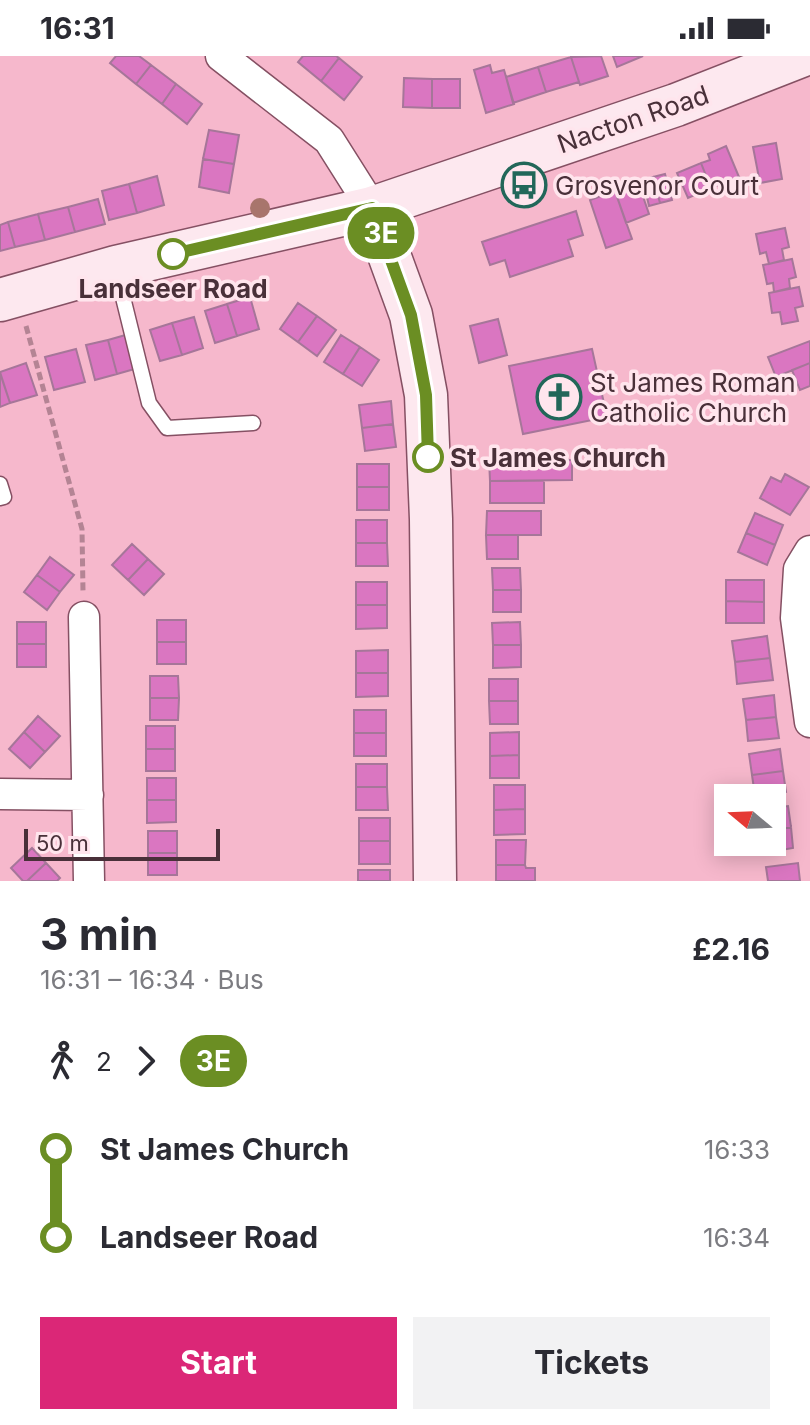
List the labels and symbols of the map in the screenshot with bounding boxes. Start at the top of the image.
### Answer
street label: Nacton Road [553,79,713,159]
bus stop icon: Grosvenor Court [500,161,548,209]
place label: Grosvenor Court [555,170,759,201]
line badge: 3E [345,207,417,259]
marker: Landseer Road [158,239,188,269]
place label: Landseer Road [78,273,268,304]
place label: St James Roman Catholic Church [590,367,796,428]
church icon: St James Roman Catholic Church [535,373,583,421]
marker: St James Church [413,442,443,472]
place label: St James Church [450,442,666,473]
north arrow [714,784,786,856]
scale bar [24,825,220,861]

